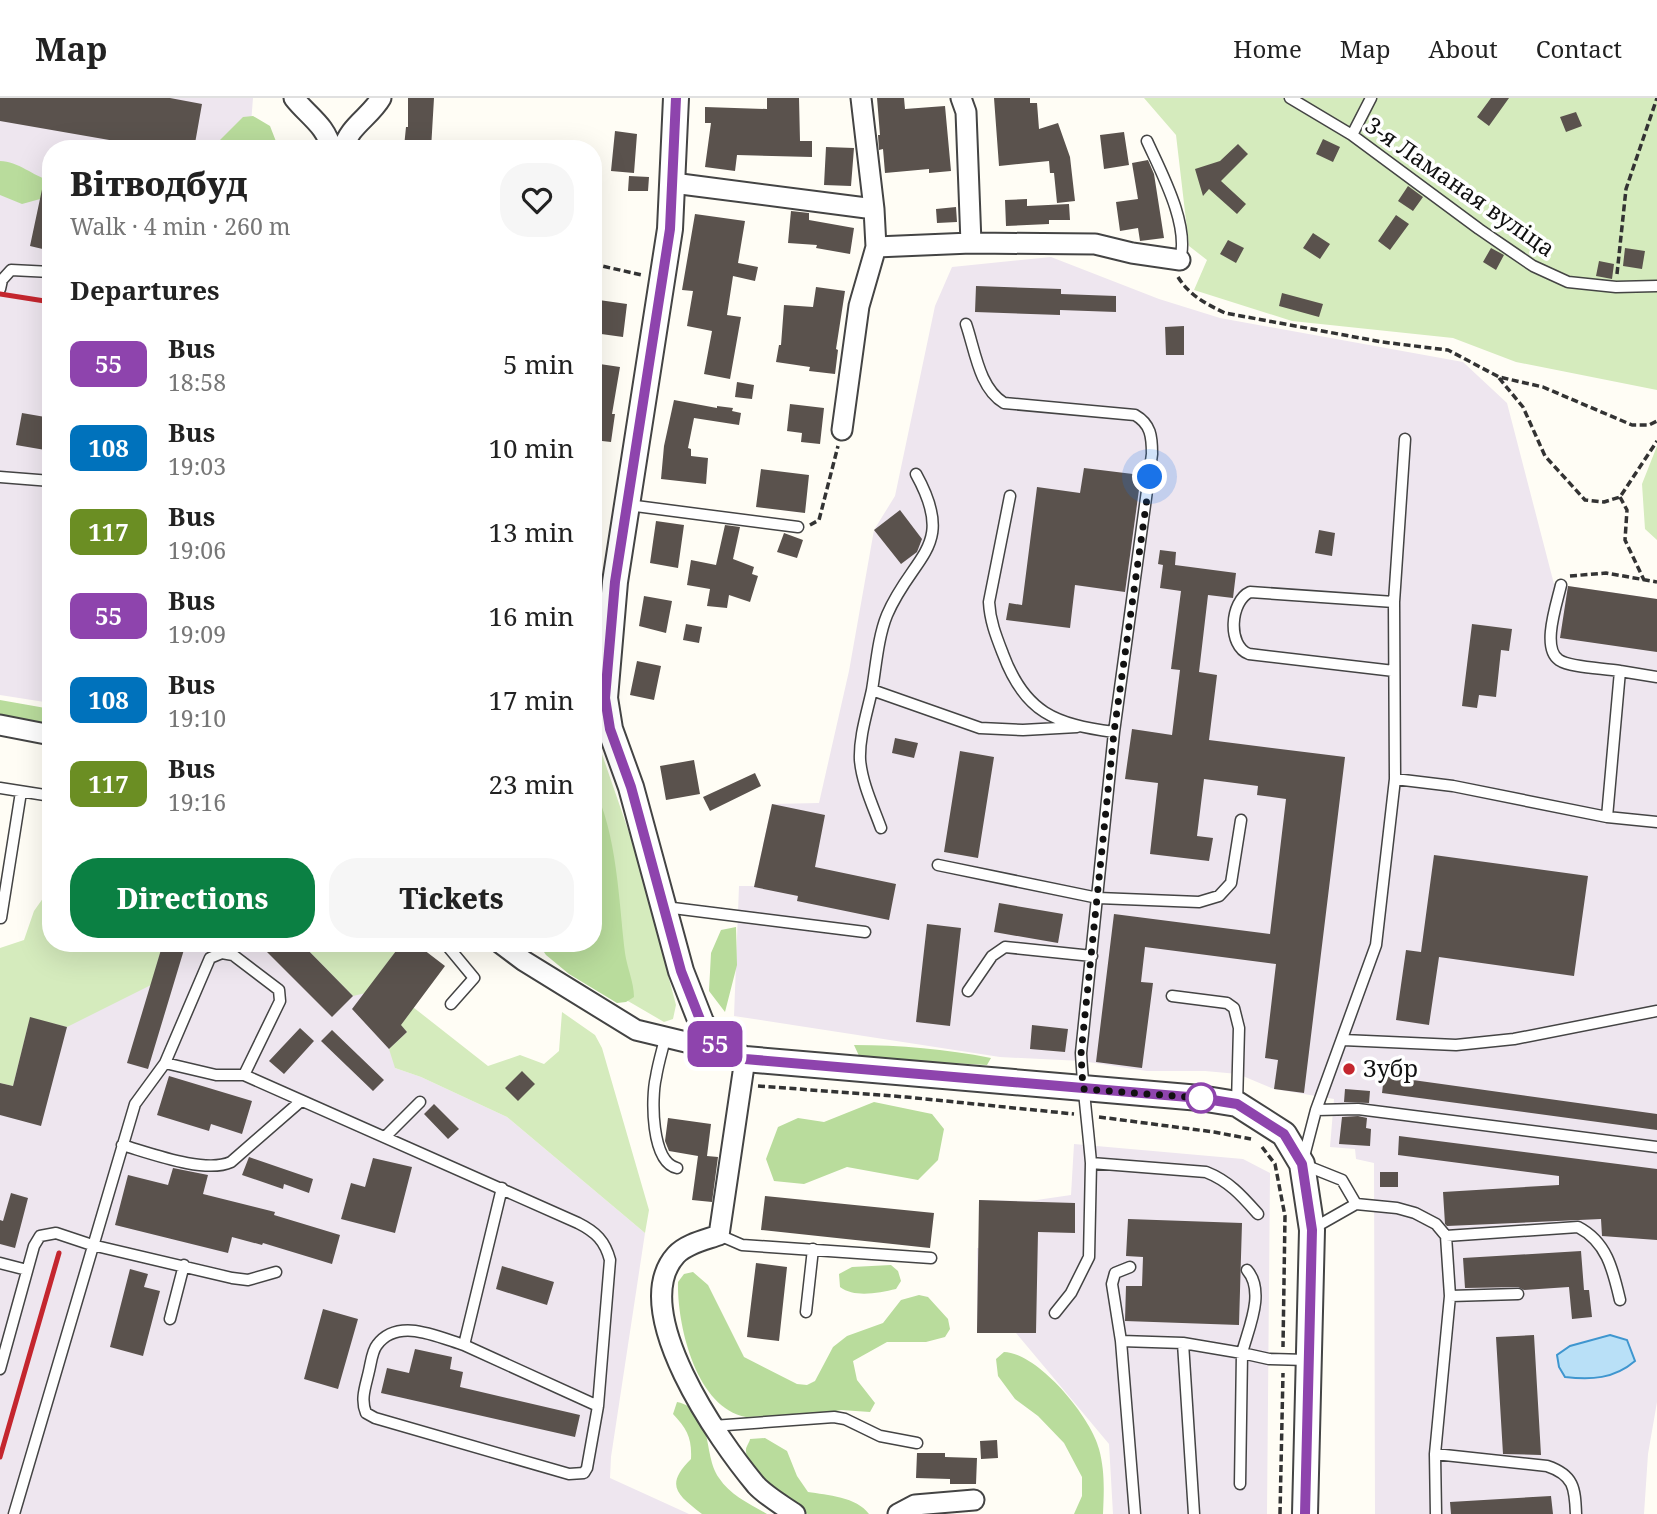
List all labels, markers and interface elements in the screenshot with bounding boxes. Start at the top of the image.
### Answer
text: Map [35,26,108,71]
text: Home [1233,32,1302,65]
text: Map [1340,32,1391,65]
text: About [1429,32,1498,65]
text: Contact [1536,32,1622,65]
street label: 3-я Ламаная вуліца [1359,109,1562,264]
text: Вітводбуд [70,161,247,206]
button: heart [500,163,574,237]
text: Walk · 4 min · 260 m [70,210,290,242]
text: Departures [70,272,220,308]
text: Bus [168,330,215,366]
text: 5 min [503,346,574,382]
text: 55 [95,347,122,380]
text: 18:58 [168,366,226,398]
text: Bus [168,414,215,450]
text: 10 min [489,430,574,466]
text: 108 [88,431,129,464]
text: 19:03 [168,450,226,482]
your location [1132,459,1167,494]
text: Bus [168,498,215,534]
text: 13 min [489,514,574,550]
text: 117 [88,515,129,548]
text: 19:06 [168,534,226,566]
text: Bus [168,582,215,618]
text: 16 min [489,598,574,634]
text: 55 [95,599,122,632]
text: 19:09 [168,618,226,650]
text: Bus [168,666,215,702]
text: 17 min [489,682,574,718]
text: 108 [88,683,129,716]
text: 19:10 [168,702,226,734]
text: Bus [168,750,215,786]
text: 23 min [489,766,574,802]
text: 117 [88,767,129,800]
text: 19:16 [168,786,226,818]
button: Directions [70,858,315,938]
button: Tickets [329,858,574,938]
line badge: 55 [684,1021,746,1067]
text: 55 [701,1027,729,1060]
place label: Зубр [1363,1052,1418,1084]
marker: Зубр [1341,1061,1357,1077]
unlabelled marker [1186,1083,1216,1113]

